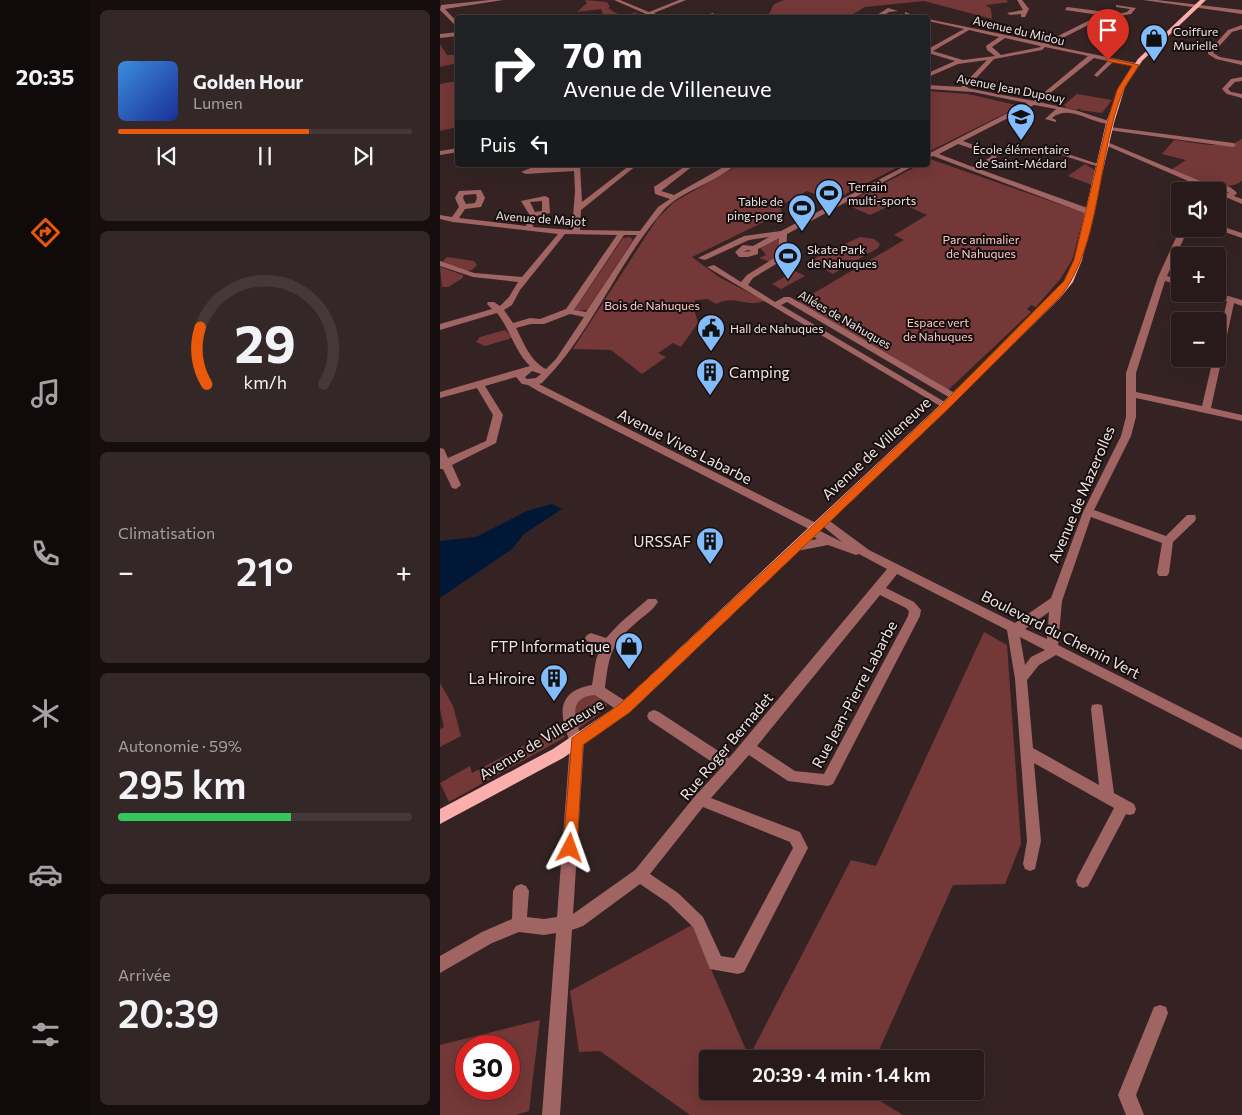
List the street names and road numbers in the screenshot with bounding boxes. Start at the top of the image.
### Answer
street label: Avenue du Midou [972,13,1066,47]
street label: Avenue Jean Dupouy [955,71,1066,106]
street label: Avenue de Majot [495,208,587,228]
street label: Allées de Nahuques [796,287,894,351]
street label: Avenue de Villeneuve [818,393,934,503]
street label: Avenue Vives Labarbe [615,404,755,488]
street label: Avenue de Mazerolles [1044,423,1118,565]
street label: Boulevard du Chemin Vert [979,586,1143,682]
street label: Rue Jean-Pierre Labarbe [808,617,900,771]
street label: Rue Roger Bernadet [676,688,776,804]
street label: Avenue de Villeneuve [475,695,607,783]

